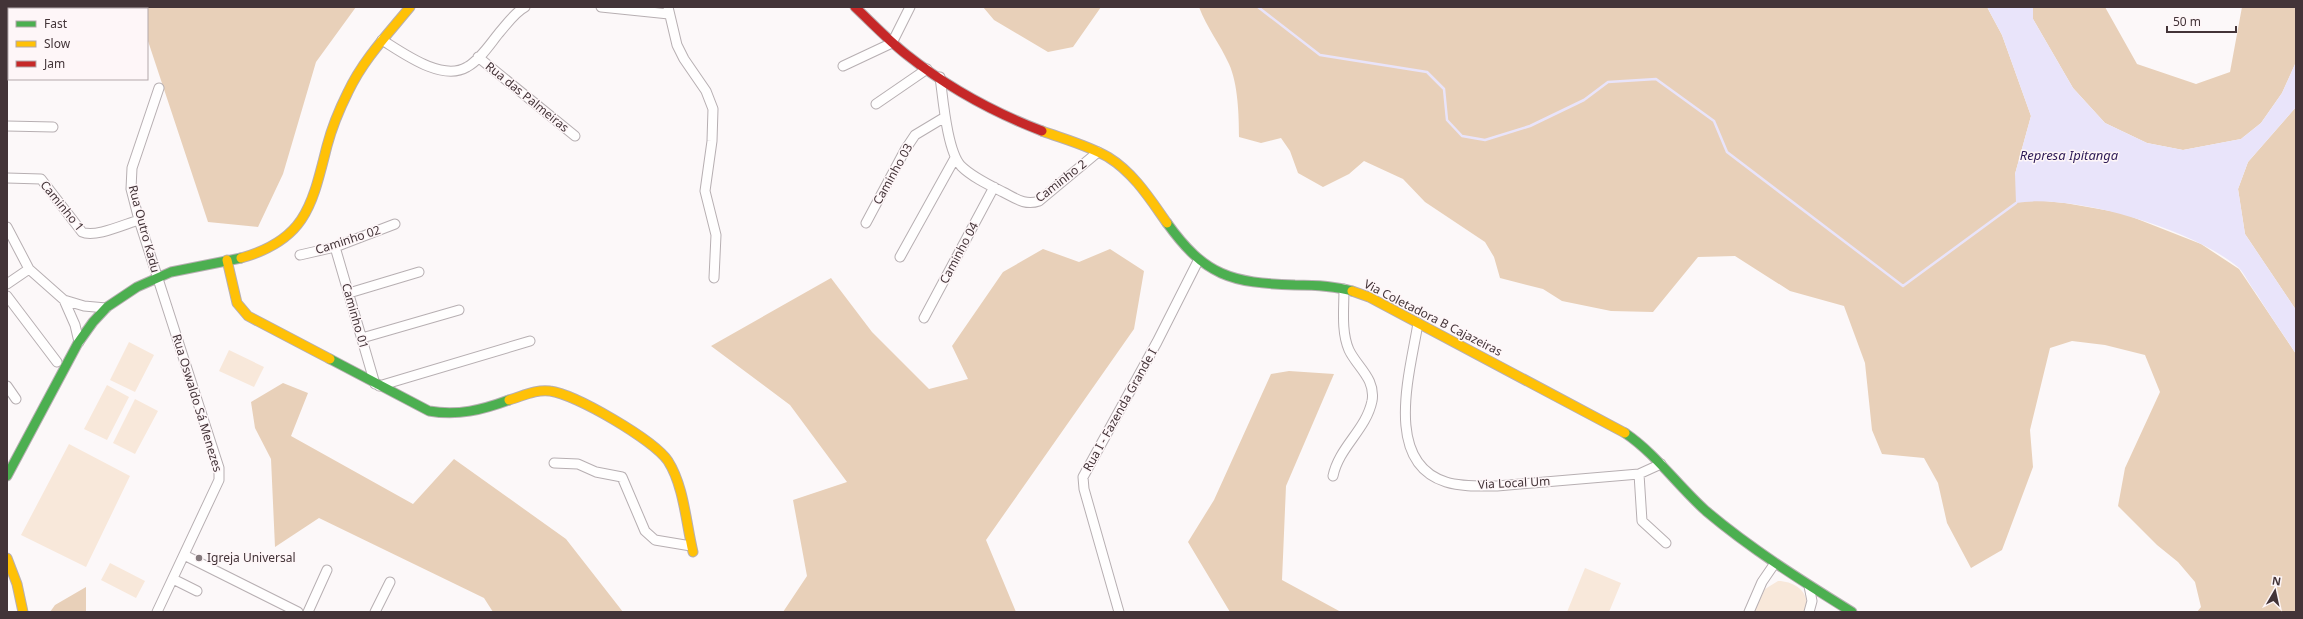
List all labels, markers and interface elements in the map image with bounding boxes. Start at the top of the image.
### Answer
legend [8,8,148,80]
scale bar [2167,8,2236,34]
text: 50 m [2173,13,2201,30]
text: Fast [44,15,68,32]
text: Slow [44,35,71,52]
text: Jam [43,55,65,72]
street label: Rua das Palmeiras [482,58,573,136]
street label: Caminho 03 [869,140,916,207]
water label: Represa Ipitanga [2020,146,2119,164]
street label: Caminho 2 [1032,155,1090,206]
street label: Caminho 1 [37,177,88,235]
street label: Rua Outro Kadu [125,183,164,274]
street label: Caminho 04 [935,219,982,287]
street label: Caminho 02 [313,221,383,258]
street label: Via Coletadora B Cajazeiras [1361,275,1505,360]
street label: Caminho 01 [338,281,373,351]
street label: Rua Oswaldo Sá Menezes [168,332,227,474]
street label: Rua I - Fazenda Grande I [1079,345,1160,474]
street label: Via Local Um [1477,472,1551,493]
place label: Igreja Universal [207,549,296,566]
marker: Igreja Universal [194,553,204,563]
north arrow [2255,571,2295,611]
text: N [2271,573,2282,589]

